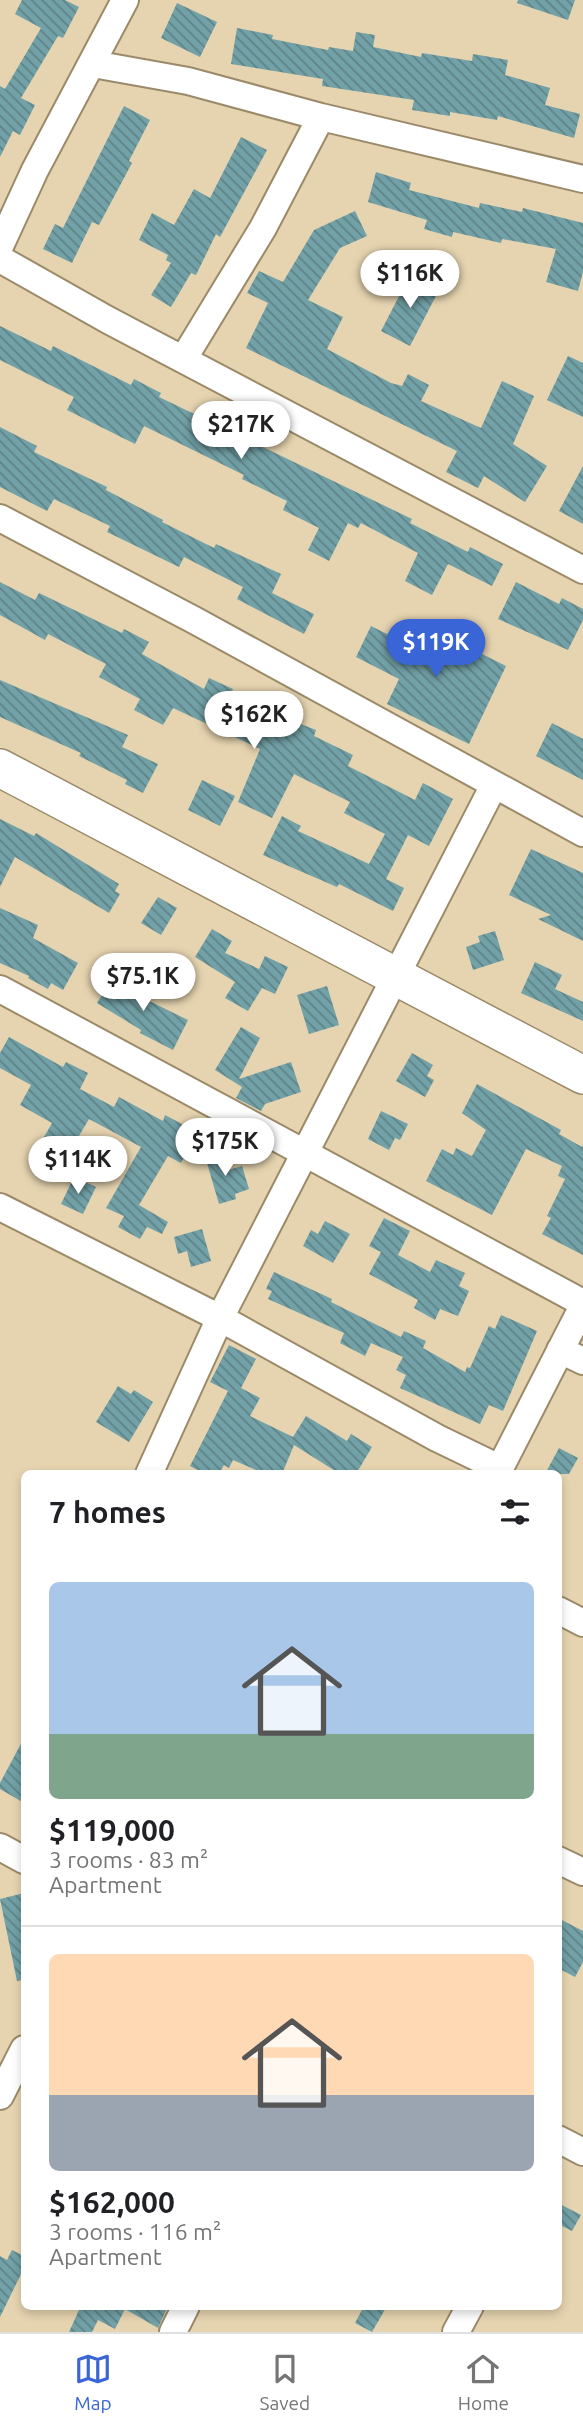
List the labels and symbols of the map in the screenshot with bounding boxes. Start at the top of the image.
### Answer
pin: $116K [361,250,459,310]
pin: $217K [192,402,290,461]
pin: $119K [387,620,485,679]
pin: $162K [205,692,303,751]
pin: $75.1K [86,954,200,1013]
pin: $175K [176,1118,274,1178]
pin: $114K [29,1136,127,1196]

